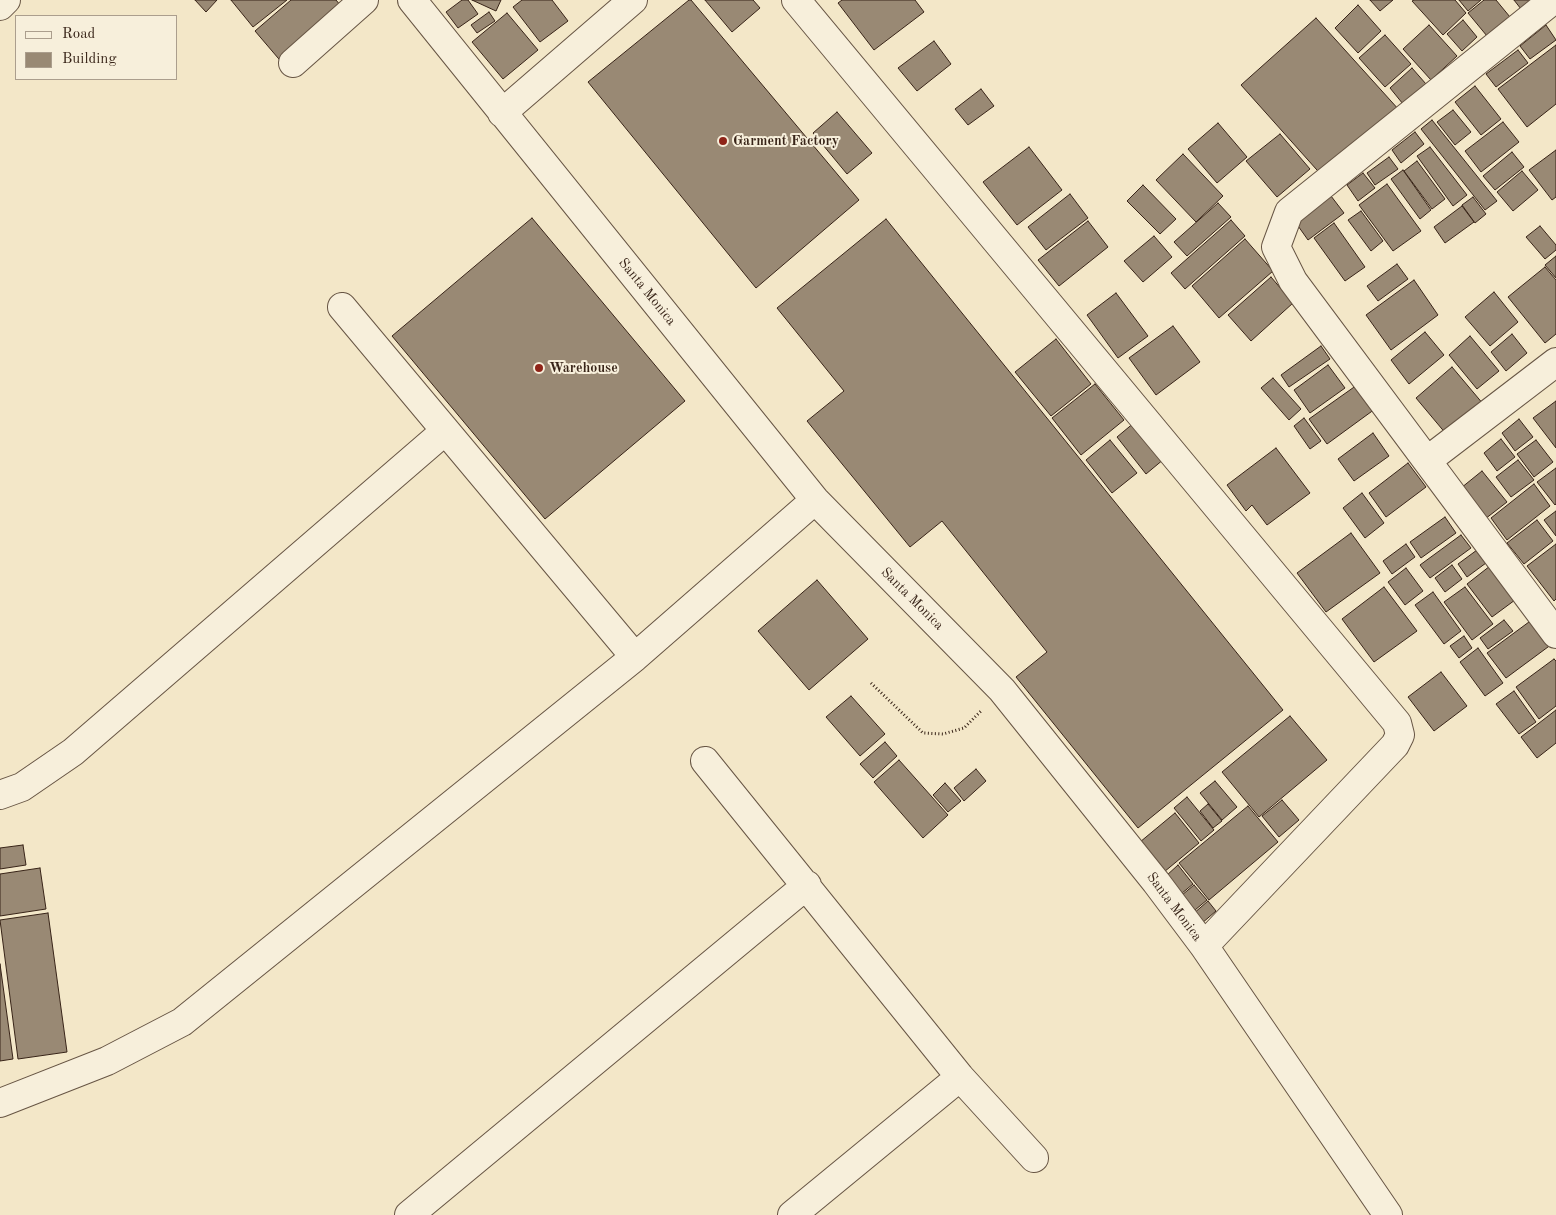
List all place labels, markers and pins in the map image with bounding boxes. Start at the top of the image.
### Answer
place label: Garment Factory [733,133,839,149]
marker: Garment Factory [717,135,729,147]
place label: Warehouse [549,360,618,376]
marker: Warehouse [533,362,545,374]

